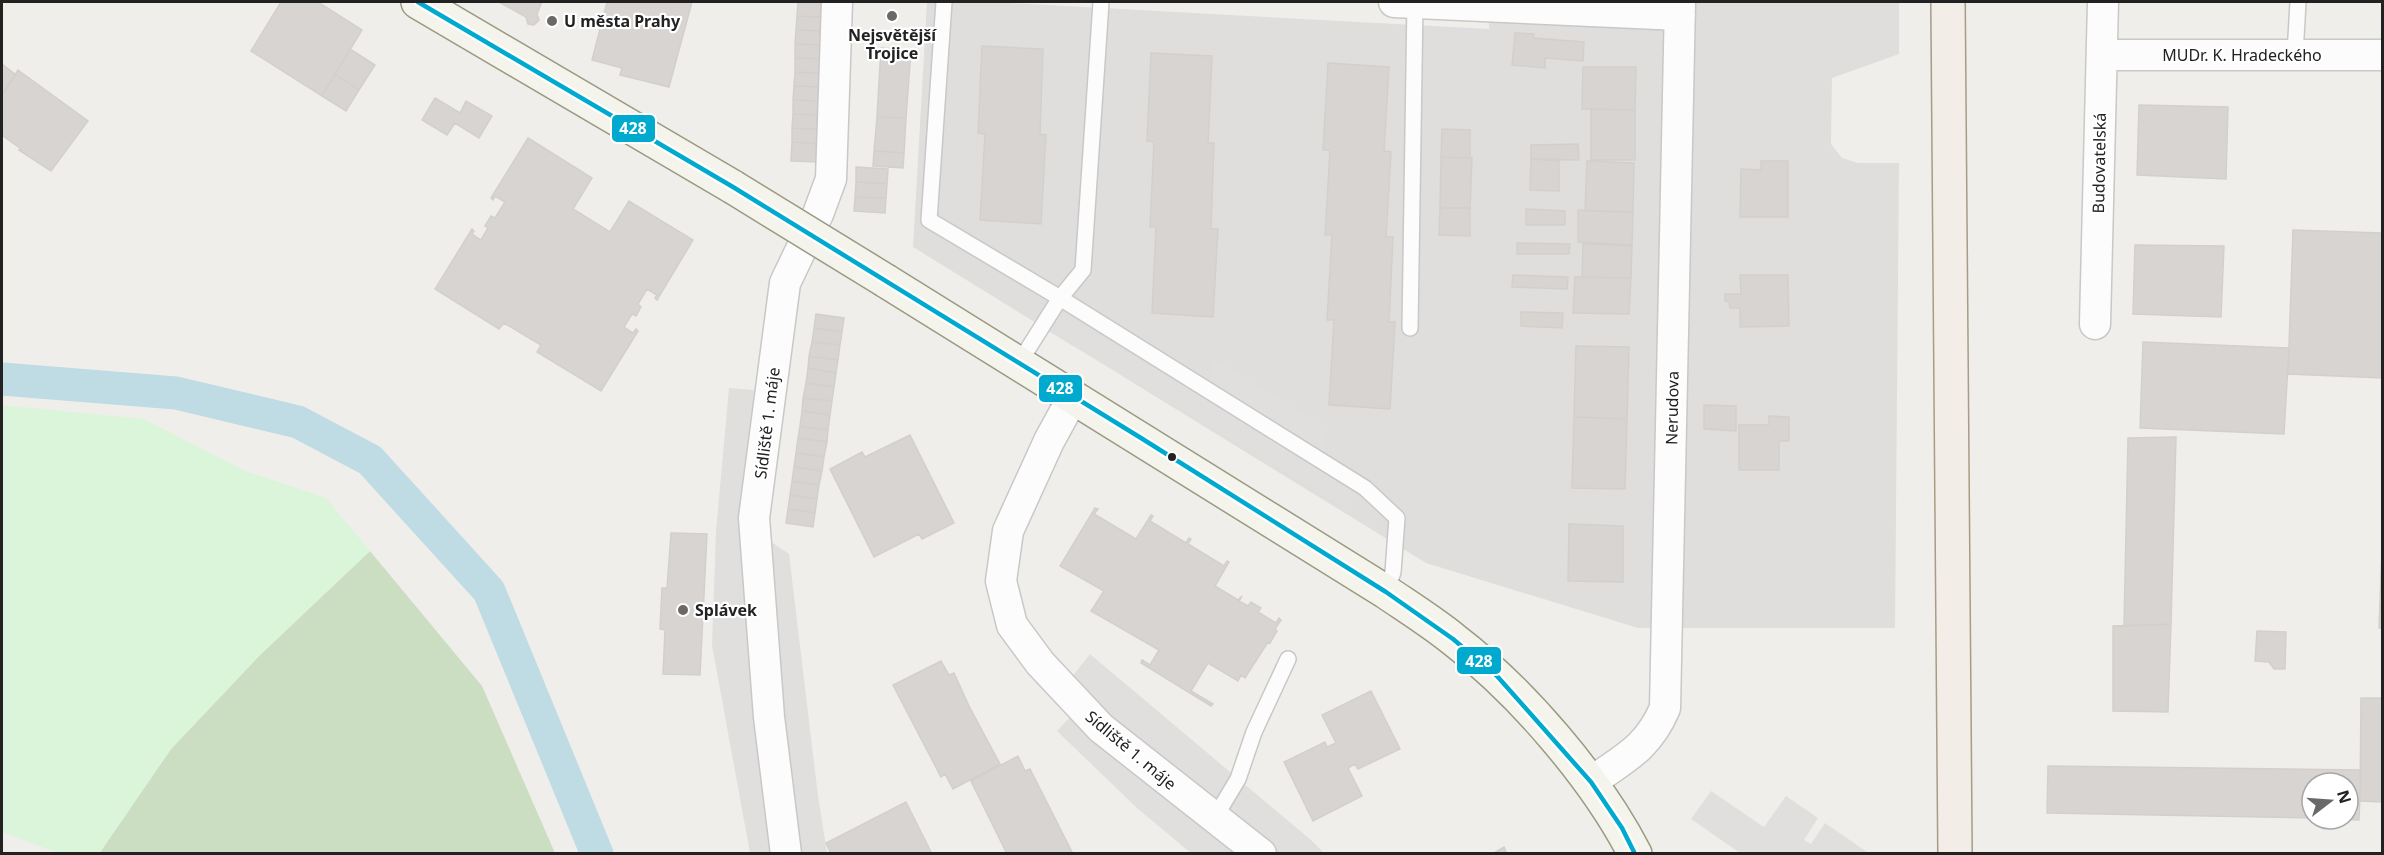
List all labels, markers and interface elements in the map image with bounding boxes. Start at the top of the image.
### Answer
marker: Nejsvětější Trojice [885,9,899,23]
place label: U města Prahy [564,10,681,32]
marker: U města Prahy [545,14,559,28]
place label: Nejsvětější Trojice [848,24,937,64]
street label: MUDr. K. Hradeckého [2162,44,2322,66]
street label: Budovatelská [2087,112,2111,214]
line badge: 428 [611,114,656,143]
text: 428 [619,117,647,139]
street label: Sídliště 1. máje [749,366,785,480]
street label: Nerudova [1660,371,1684,445]
line badge: 428 [1038,374,1083,403]
text: 428 [1046,377,1074,399]
unlabelled marker [1166,451,1178,463]
place label: Splávek [695,599,757,621]
marker: Splávek [676,603,690,617]
line badge: 428 [1456,646,1502,675]
text: 428 [1465,650,1493,672]
street label: Sídliště 1. máje [1081,705,1181,795]
north arrow [2300,771,2360,831]
text: N [2332,787,2357,806]

